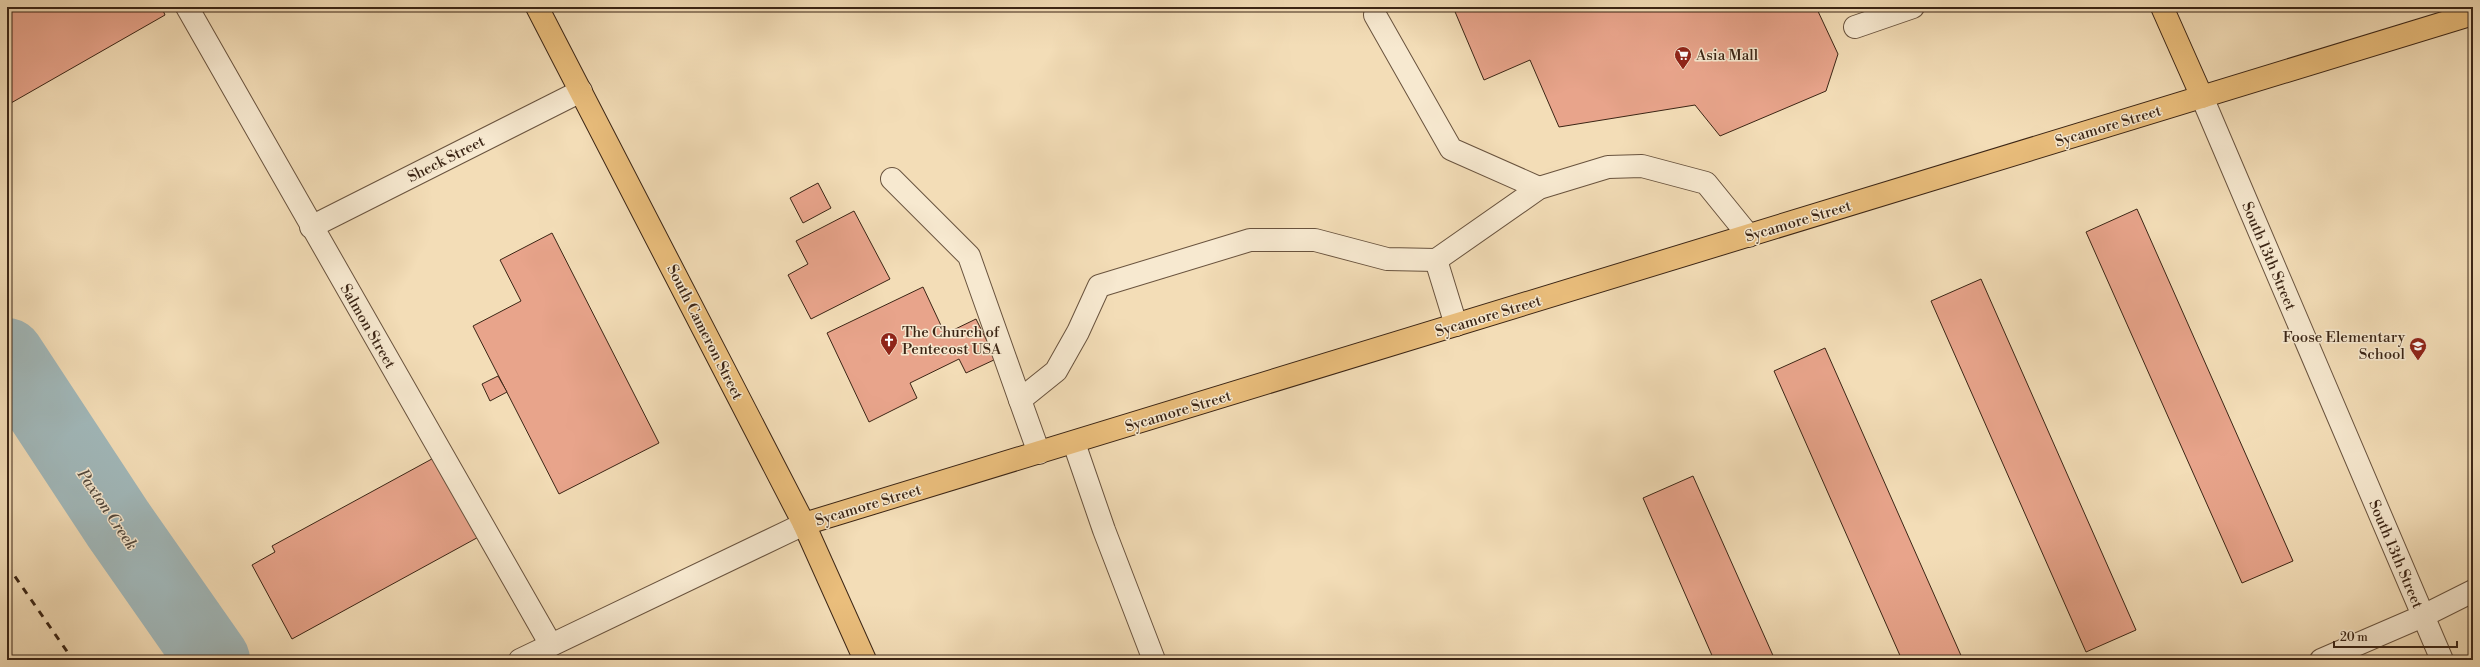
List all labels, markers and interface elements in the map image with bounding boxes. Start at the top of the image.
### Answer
supermarket icon: Asia Mall [1673,45,1693,70]
place label: Asia Mall [1695,46,1759,65]
street label: Sycamore Street [2053,101,2164,152]
street label: Sheck Street [404,132,489,187]
street label: Sycamore Street [1743,196,1854,247]
street label: South 13th Street [2237,199,2300,314]
street label: South Cameron Street [662,261,747,404]
street label: Salmon Street [336,280,400,373]
street label: Sycamore Street [1433,291,1544,342]
place label: The Church of Pentecost USA [902,323,1002,359]
place label: Foose Elementary School [2283,328,2406,364]
church icon: The Church of Pentecost USA [879,331,899,356]
school or university icon: Foose Elementary School [2408,336,2428,361]
street label: Sycamore Street [1123,386,1234,437]
water label: Paxton Creek [72,464,142,554]
street label: Sycamore Street [813,480,924,531]
street label: South 13th Street [2364,497,2427,612]
scale bar [2334,623,2457,649]
text: 20 m [2340,630,2368,645]

